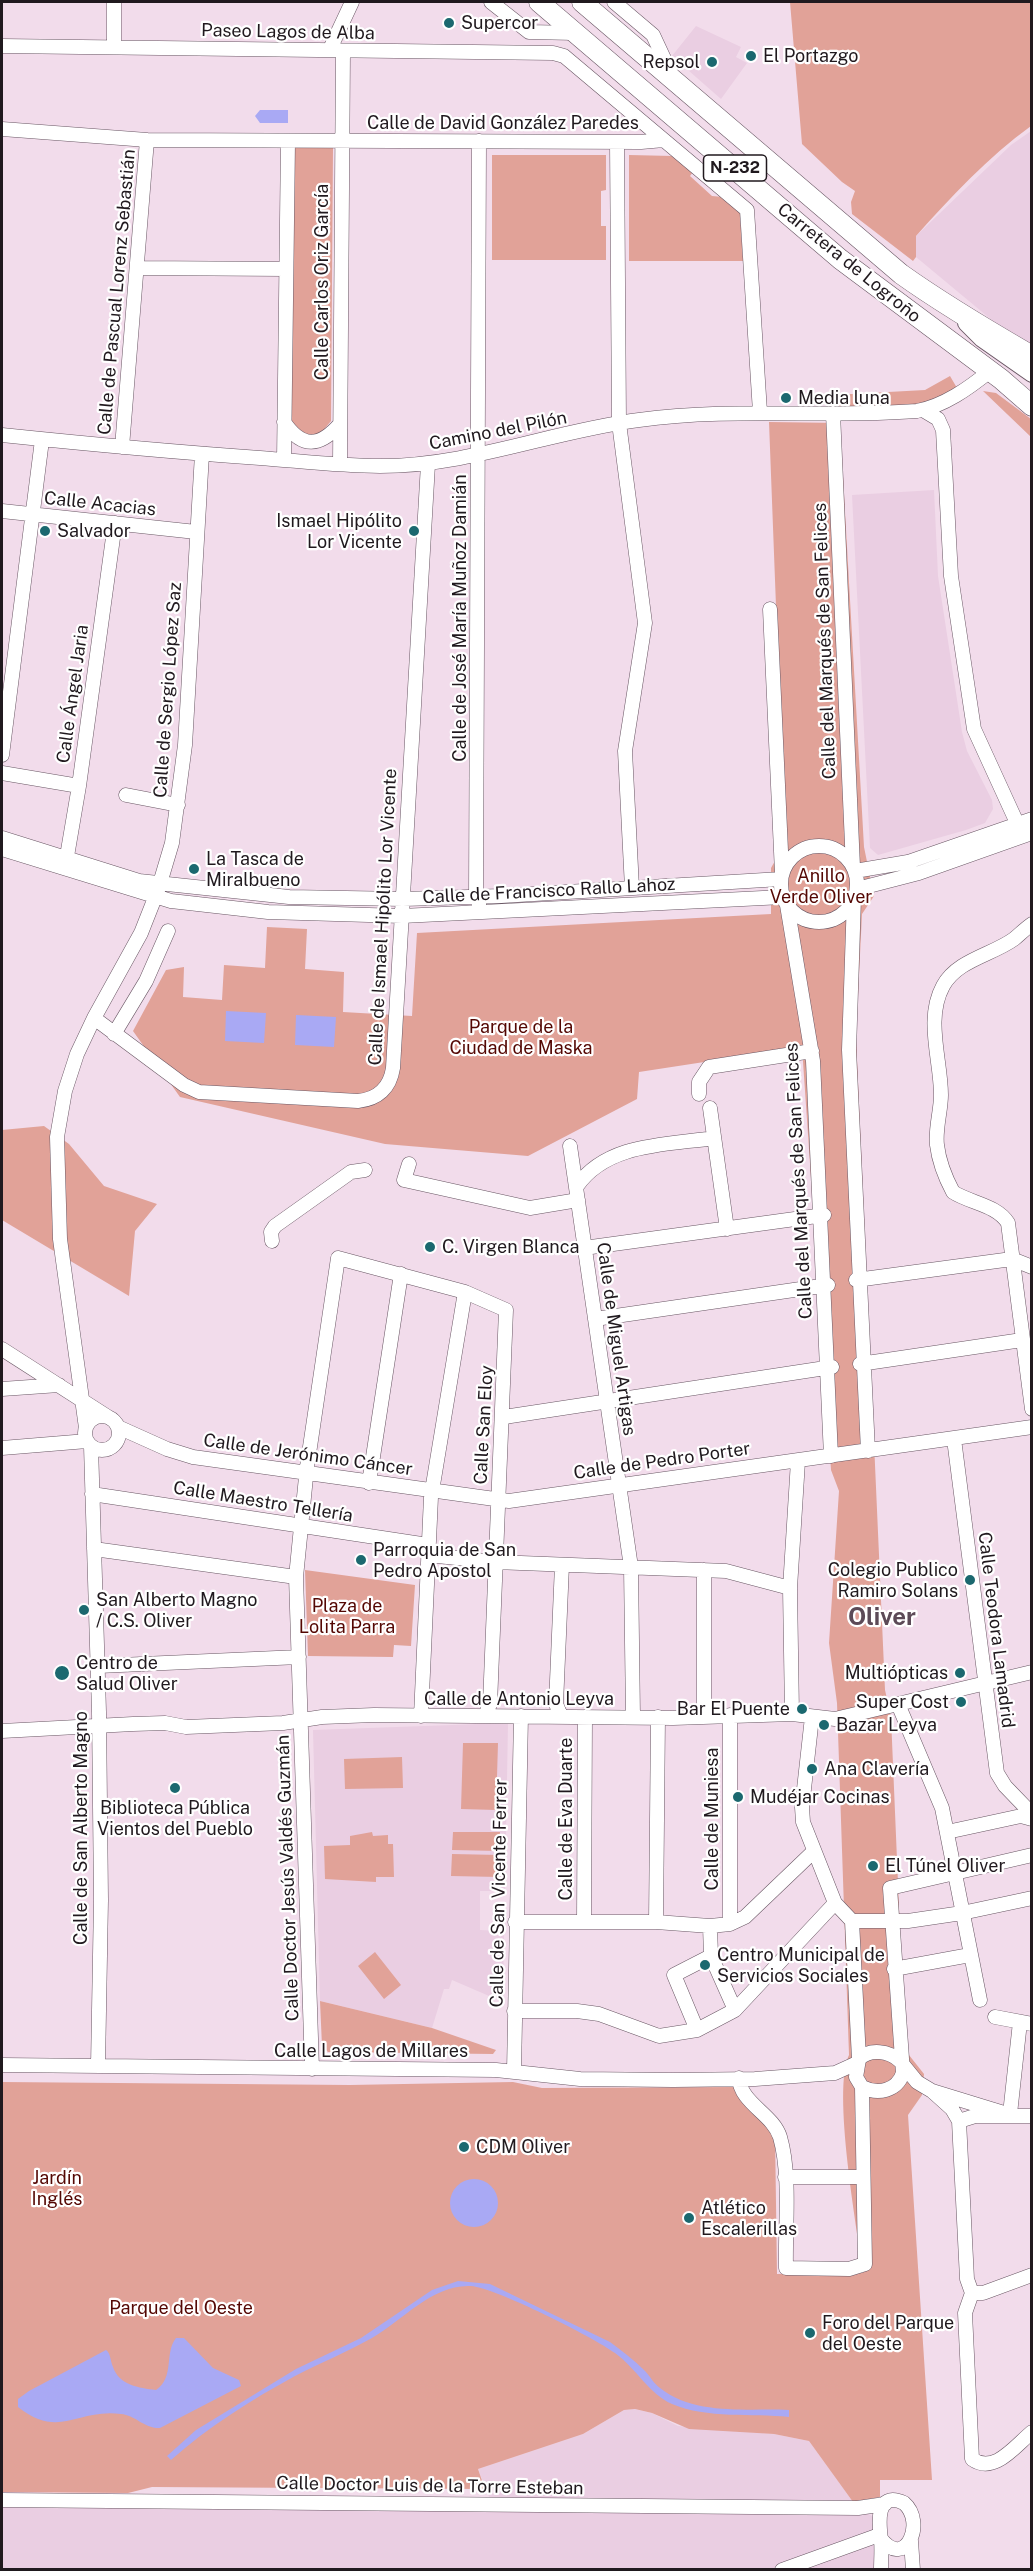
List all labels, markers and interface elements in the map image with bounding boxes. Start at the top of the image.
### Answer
place label: Supercor [461,12,538,34]
marker: Supercor [442,16,456,30]
street label: Paseo Lagos de Alba [201,20,375,44]
place label: El Portazgo [763,45,858,67]
marker: El Portazgo [744,49,758,63]
place label: Repsol [643,51,700,73]
marker: Repsol [705,55,719,69]
street label: Calle de David González Paredes [367,112,639,134]
street label: Calle de Pascual Lorenz Sebastián [94,148,140,436]
road number: N-232 [704,155,766,181]
street label: Calle Carlos Oriz García [311,184,333,380]
street label: Carretera de Logroño [773,199,925,327]
place label: Media luna [798,387,890,409]
marker: Media luna [779,391,793,405]
street label: Camino del Pilón [427,407,569,455]
street label: Calle de José María Muñoz Damián [449,474,471,762]
street label: Calle Acacias [43,487,157,521]
street label: Calle del Marqués de San Felices [809,502,841,780]
place label: Ismael Hipólito Lor Vicente [276,510,402,552]
place label: Salvador [57,520,131,542]
marker: Salvador [38,524,52,538]
marker: Ismael Hipólito Lor Vicente [407,524,421,538]
street label: Calle de Sergio López Saz [150,582,186,798]
street label: Calle Ángel Jaria [53,623,93,765]
street label: Calle de Ismael Hipólito Lor Vicente [364,768,402,1066]
place label: La Tasca de Miralbueno [206,848,304,890]
marker: La Tasca de Miralbueno [187,862,201,876]
park label: Anillo Verde Oliver [770,865,872,908]
street label: Calle de Francisco Rallo Lahoz [422,874,676,908]
park label: Parque de la Ciudad de Maska [449,1016,593,1058]
street label: Calle del Marqués de San Felices [781,1042,817,1320]
place label: C. Virgen Blanca [442,1236,579,1258]
marker: C. Virgen Blanca [423,1240,437,1254]
street label: Calle de Miguel Artigas [592,1241,640,1437]
street label: Calle San Eloy [470,1365,498,1485]
street label: Calle de Jerónimo Cáncer [202,1430,414,1480]
street label: Calle de Pedro Porter [572,1438,752,1484]
street label: Calle Maestro Tellería [172,1477,354,1527]
street label: Calle Teodora Lamadrid [973,1531,1019,1729]
place label: Parroquia de San Pedro Apostol [373,1539,516,1582]
marker: Parroquia de San Pedro Apostol [354,1553,368,1567]
place label: Colegio Publico Ramiro Solans [828,1559,958,1602]
marker: Colegio Publico Ramiro Solans [963,1573,977,1587]
place label: San Alberto Magno / C.S. Oliver [96,1589,257,1632]
park label: Plaza de Lolita Parra [299,1595,395,1638]
marker: San Alberto Magno / C.S. Oliver [77,1603,91,1617]
district label: Oliver [848,1604,916,1632]
place label: Centro de Salud Oliver [76,1652,178,1694]
place label: Multiópticas [845,1662,948,1684]
marker: Centro de Salud Oliver [53,1664,71,1682]
marker: Multiópticas [953,1666,967,1680]
street label: Calle de Antonio Leyva [424,1688,614,1710]
place label: Super Cost [856,1691,949,1713]
marker: Super Cost [954,1695,968,1709]
place label: Bar El Puente [677,1698,790,1720]
marker: Bar El Puente [795,1702,809,1716]
street label: Calle de San Alberto Magno [70,1711,92,1945]
place label: Bazar Leyva [836,1714,937,1736]
marker: Bazar Leyva [817,1718,831,1732]
street label: Calle Doctor Jesús Valdés Guzmán [272,1735,304,2021]
street label: Calle de Eva Duarte [555,1738,577,1900]
street label: Calle de Muniesa [701,1748,723,1890]
place label: Ana Clavería [824,1758,929,1780]
marker: Ana Clavería [805,1762,819,1776]
street label: Calle de San Vicente Ferrer [486,1779,512,2007]
marker: Biblioteca Pública Vientos del Pueblo [168,1781,182,1795]
place label: Mudéjar Cocinas [750,1786,890,1808]
marker: Mudéjar Cocinas [731,1790,745,1804]
place label: Biblioteca Pública Vientos del Pueblo [97,1797,253,1840]
place label: El Túnel Oliver [885,1855,1005,1877]
marker: El Túnel Oliver [866,1859,880,1873]
place label: Centro Municipal de Servicios Sociales [717,1944,885,1986]
marker: Centro Municipal de Servicios Sociales [698,1958,712,1972]
street label: Calle Lagos de Millares [274,2040,468,2062]
place label: CDM Oliver [476,2136,570,2158]
marker: CDM Oliver [457,2140,471,2154]
park label: Jardín Inglés [32,2167,82,2210]
place label: Atlético Escalerillas [701,2197,797,2240]
marker: Atlético Escalerillas [682,2211,696,2225]
park label: Parque del Oeste [109,2297,253,2319]
place label: Foro del Parque del Oeste [822,2312,954,2354]
marker: Foro del Parque del Oeste [803,2326,817,2340]
street label: Calle Doctor Luis de la Torre Esteban [276,2473,584,2499]

